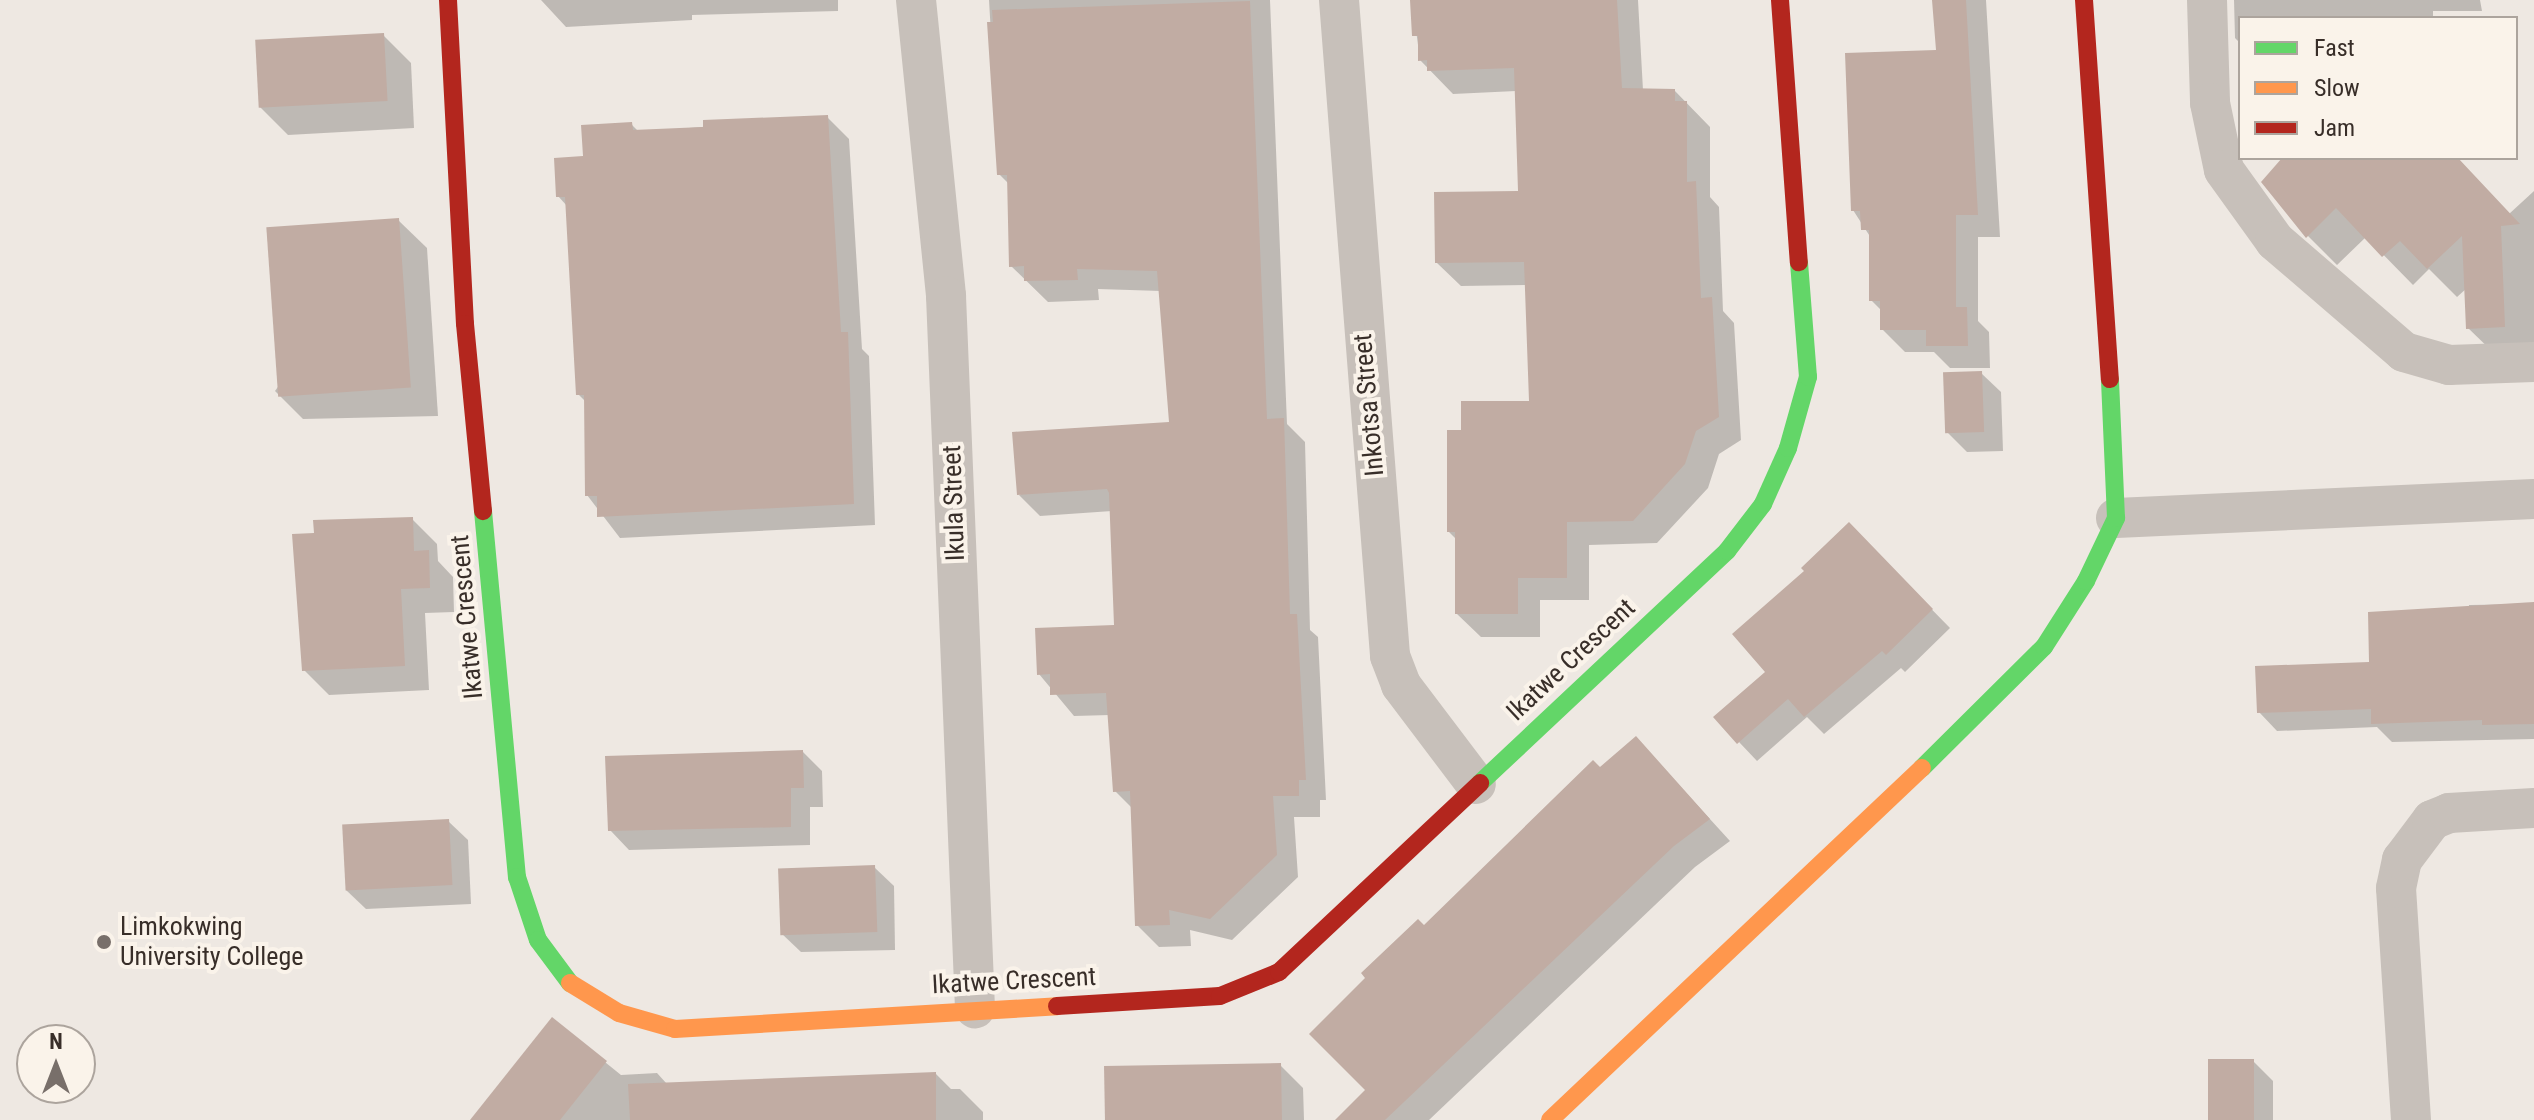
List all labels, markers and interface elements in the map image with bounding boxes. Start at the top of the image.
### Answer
legend [2238,16,2518,160]
text: Fast [2314,34,2355,62]
text: Slow [2314,74,2360,102]
text: Jam [2314,114,2355,142]
street label: Inkotsa Street [1347,333,1391,477]
street label: Ikula Street [936,444,972,562]
street label: Ikatwe Crescent [444,534,490,700]
street label: Ikatwe Crescent [1500,593,1642,727]
place label: Limkokwing University College [120,911,303,972]
marker: Limkokwing University College [95,933,113,951]
street label: Ikatwe Crescent [931,961,1097,1001]
north arrow [16,1024,96,1104]
text: N [49,1029,63,1054]

